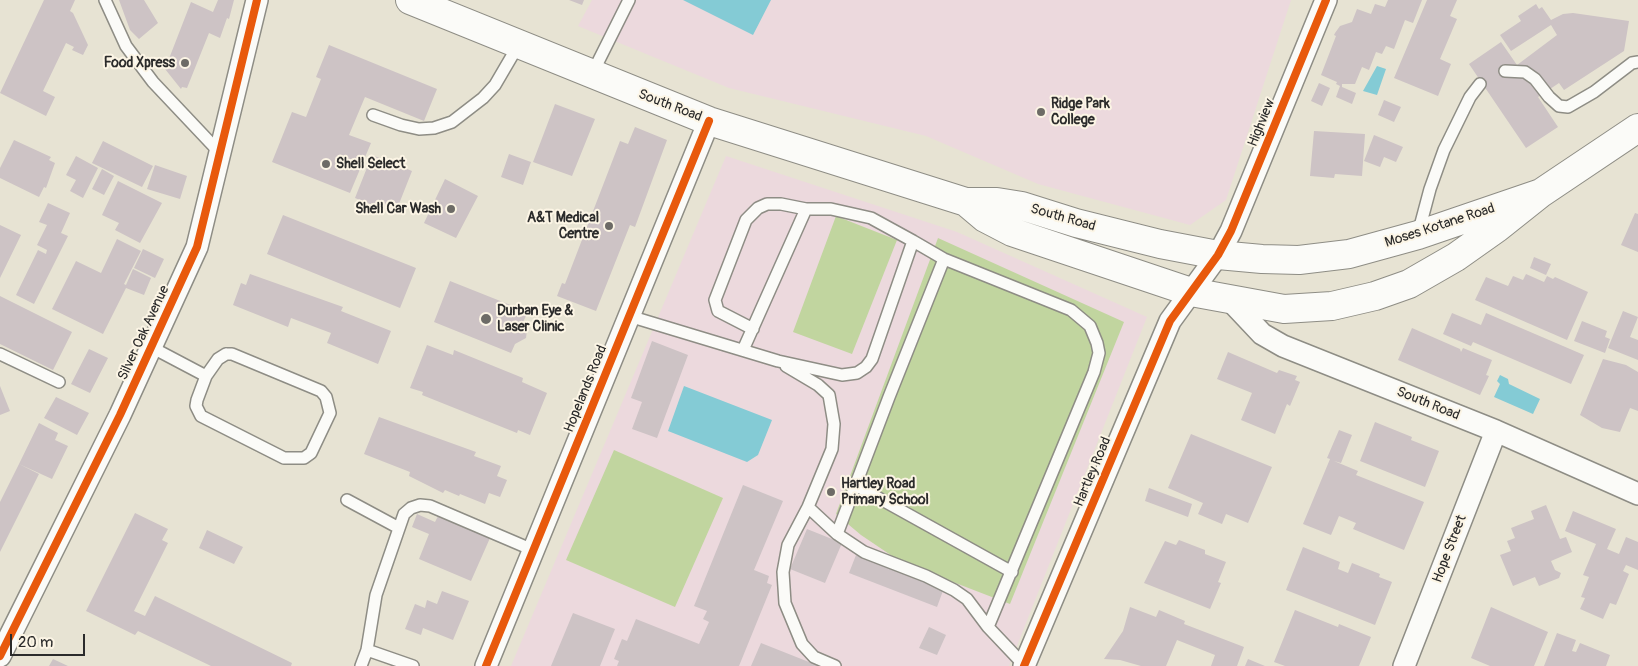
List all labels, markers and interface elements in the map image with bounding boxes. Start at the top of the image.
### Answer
place label: Food Xpress [104,55,175,71]
marker: Food Xpress [179,57,191,69]
street label: South Road [636,86,704,126]
place label: Ridge Park College [1051,96,1110,128]
street label: Highview [1245,97,1279,149]
marker: Ridge Park College [1035,106,1047,118]
place label: Shell Select [336,156,405,172]
marker: Shell Select [320,158,332,170]
street label: Moses Kotane Road [1383,200,1497,252]
place label: Shell Car Wash [355,201,441,217]
street label: South Road [1029,201,1097,235]
marker: Shell Car Wash [445,203,457,215]
place label: A&T Medical Centre [527,210,599,242]
marker: A&T Medical Centre [603,220,615,232]
street label: Silver Oak Avenue [115,283,173,383]
place label: Durban Eye & Laser Clinic [497,303,573,336]
marker: Durban Eye & Laser Clinic [479,312,493,326]
street label: Hopelands Road [561,343,611,435]
street label: South Road [1394,384,1462,424]
street label: Hartley Road [1071,435,1115,509]
place label: Hartley Road Primary School [841,476,929,508]
marker: Hartley Road Primary School [825,486,837,498]
street label: Hope Street [1429,513,1471,585]
scale bar [12,624,88,656]
text: 20 m [18,633,53,652]

